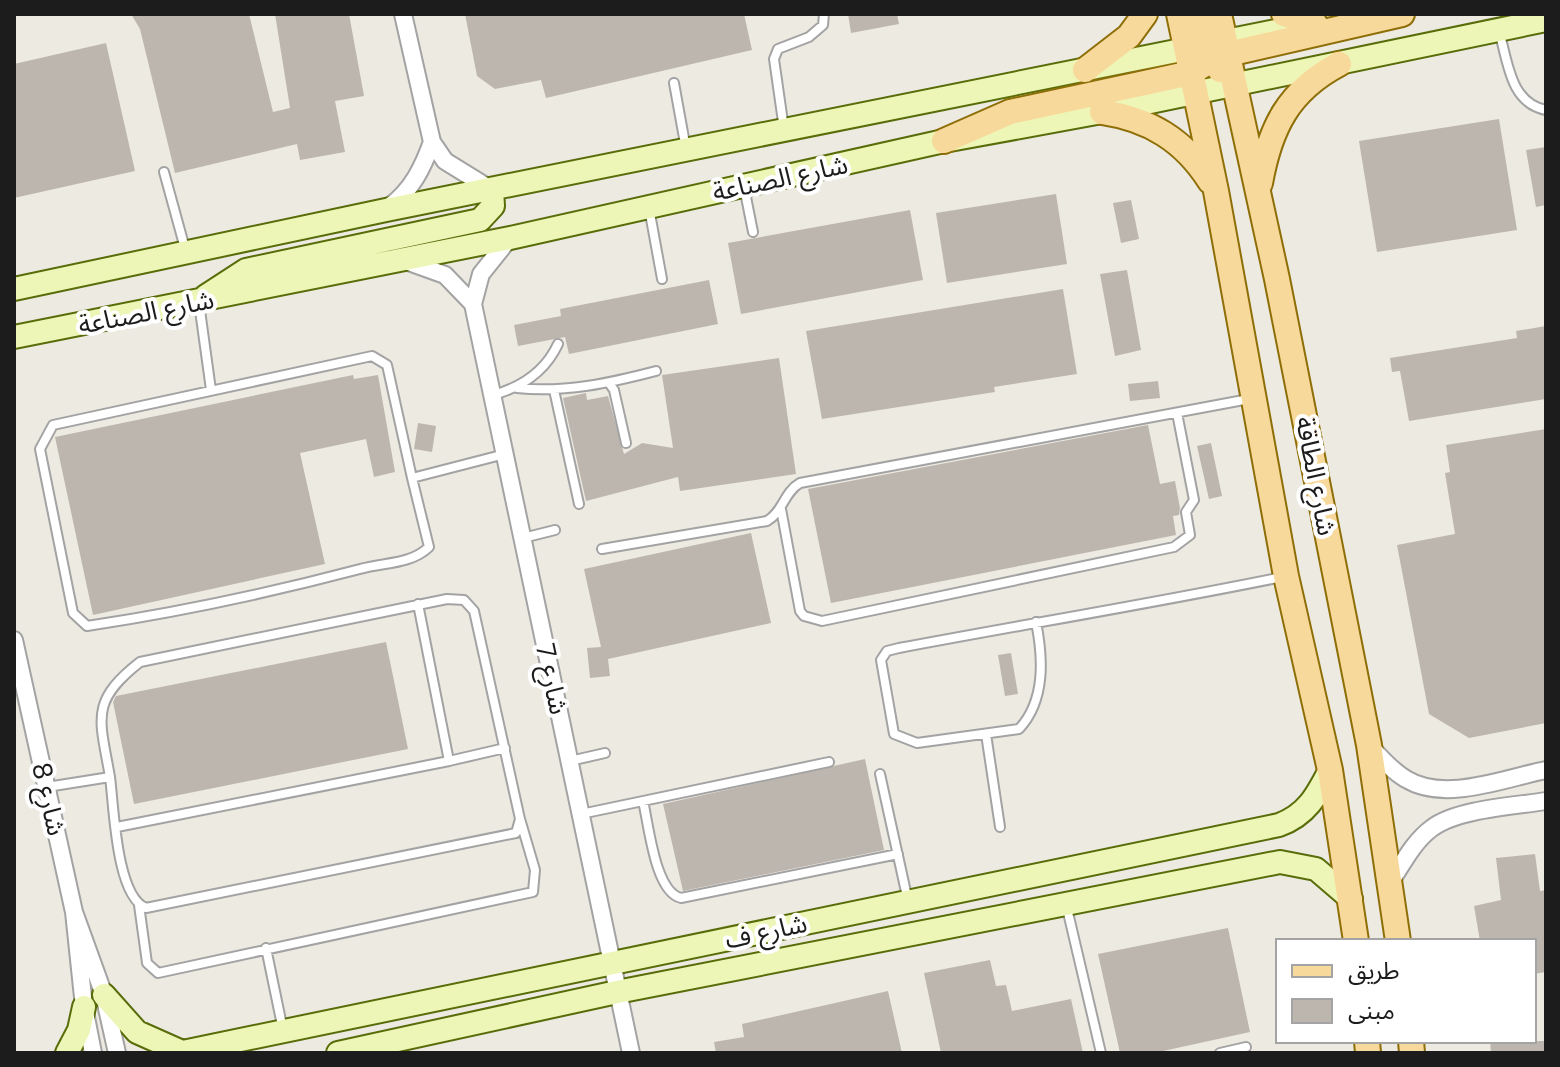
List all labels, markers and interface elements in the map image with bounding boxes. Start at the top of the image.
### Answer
street label: شارع الصناعة [709,146,851,211]
street label: شارع الصناعة [75,281,217,344]
street label: شارع الطاقة [1286,413,1345,539]
street label: شارع 7 [526,640,577,718]
street label: شارع 8 [22,759,75,839]
street label: شارع ف [722,905,811,958]
legend [1276,939,1536,1043]
text: طريق [1348,954,1400,987]
text: مبنى [1348,994,1395,1027]

